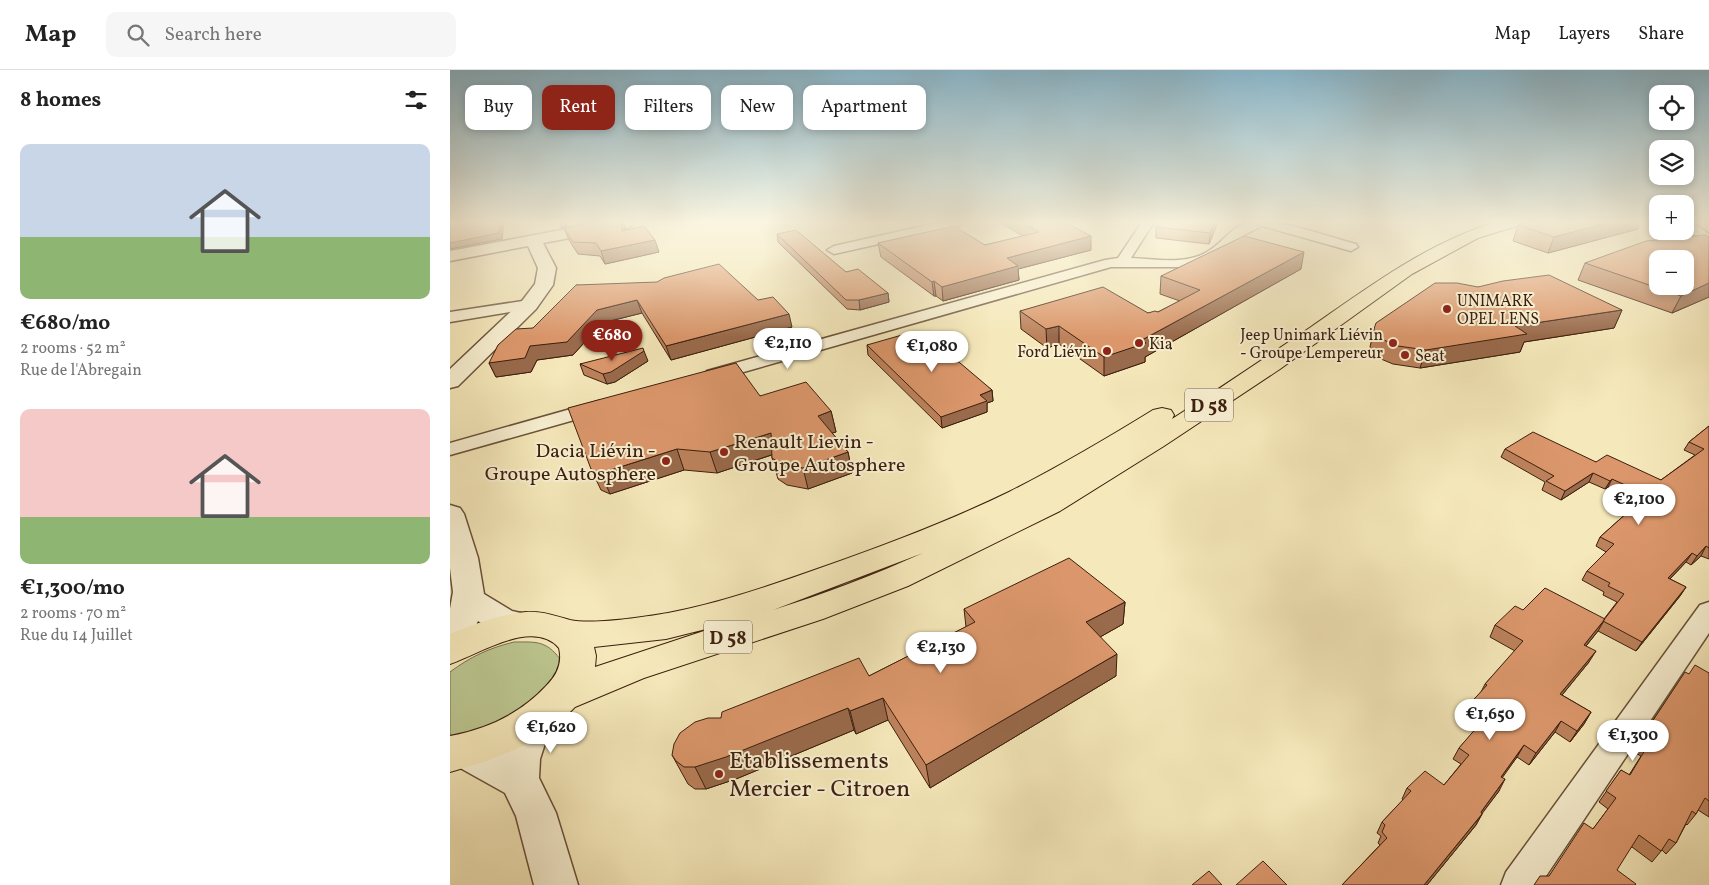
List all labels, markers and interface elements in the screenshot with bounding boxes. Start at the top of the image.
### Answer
search box [106,12,456,57]
text: Map [25,18,76,52]
icon: search [124,21,152,49]
text: Search here [164,22,262,48]
text: Map [1494,22,1530,47]
text: Layers [1558,22,1610,47]
text: Share [1638,22,1684,47]
chip: Buy [465,85,532,130]
chip: Rent [542,85,615,130]
chip: Filters [625,85,711,130]
chip: New [721,85,793,130]
chip: Apartment [803,85,926,130]
map controls [1649,85,1694,295]
button: locate [1649,85,1694,130]
text: 8 homes [20,86,101,115]
icon: filters [402,86,430,114]
button: layers [1649,140,1694,185]
icon: home [180,176,270,266]
button: + [1649,195,1694,240]
button: − [1649,250,1694,295]
place label: UNIMARK OPEL LENS [1457,291,1539,331]
marker: UNIMARK OPEL LENS [1441,303,1453,315]
text: €680/mo [20,309,110,338]
pin: €680 [582,320,642,362]
text: €680 [592,325,632,347]
place label: Jeep Unimark Liévin - Groupe Lempereur [1240,325,1383,365]
pin: €2,110 [747,328,829,370]
pin: €1,080 [891,330,973,373]
text: €2,110 [764,333,812,355]
place label: Kia [1149,334,1173,356]
text: €1,080 [906,336,958,358]
marker: Kia [1133,337,1145,349]
marker: Jeep Unimark Liévin - Groupe Lempereur [1387,337,1399,349]
text: 2 rooms · 52 m² [20,338,126,360]
place label: Ford Liévin [1017,342,1097,364]
marker: Ford Liévin [1101,345,1113,357]
place label: Seat [1415,346,1445,368]
marker: Seat [1399,349,1411,361]
text: Rue de l'Abregain [20,360,142,382]
road number: D 58 [1185,388,1233,422]
place label: Renault Lievin - Groupe Autosphere [734,429,905,480]
place label: Dacia Liévin - Groupe Autosphere [485,438,656,489]
icon: home [180,441,270,531]
marker: Renault Lievin - Groupe Autosphere [718,446,730,458]
marker: Dacia Liévin - Groupe Autosphere [660,455,672,467]
pin: €2,100 [1598,484,1680,526]
text: €2,100 [1613,489,1665,511]
text: €1,300/mo [20,574,125,603]
text: 2 rooms · 70 m² [20,603,126,625]
road number: D 58 [704,620,752,654]
text: Rue du 14 Juillet [20,625,133,647]
pin: €2,130 [900,632,982,674]
text: €2,130 [917,637,965,659]
pin: €1,650 [1449,698,1531,741]
text: €1,650 [1465,704,1515,726]
pin: €1,620 [510,712,592,754]
text: €1,620 [526,717,576,739]
pin: €1,300 [1592,720,1674,762]
text: €1,300 [1608,725,1658,747]
place label: Etablissements Mercier - Citroen [729,745,910,807]
marker: Etablissements Mercier - Citroen [713,768,725,780]

